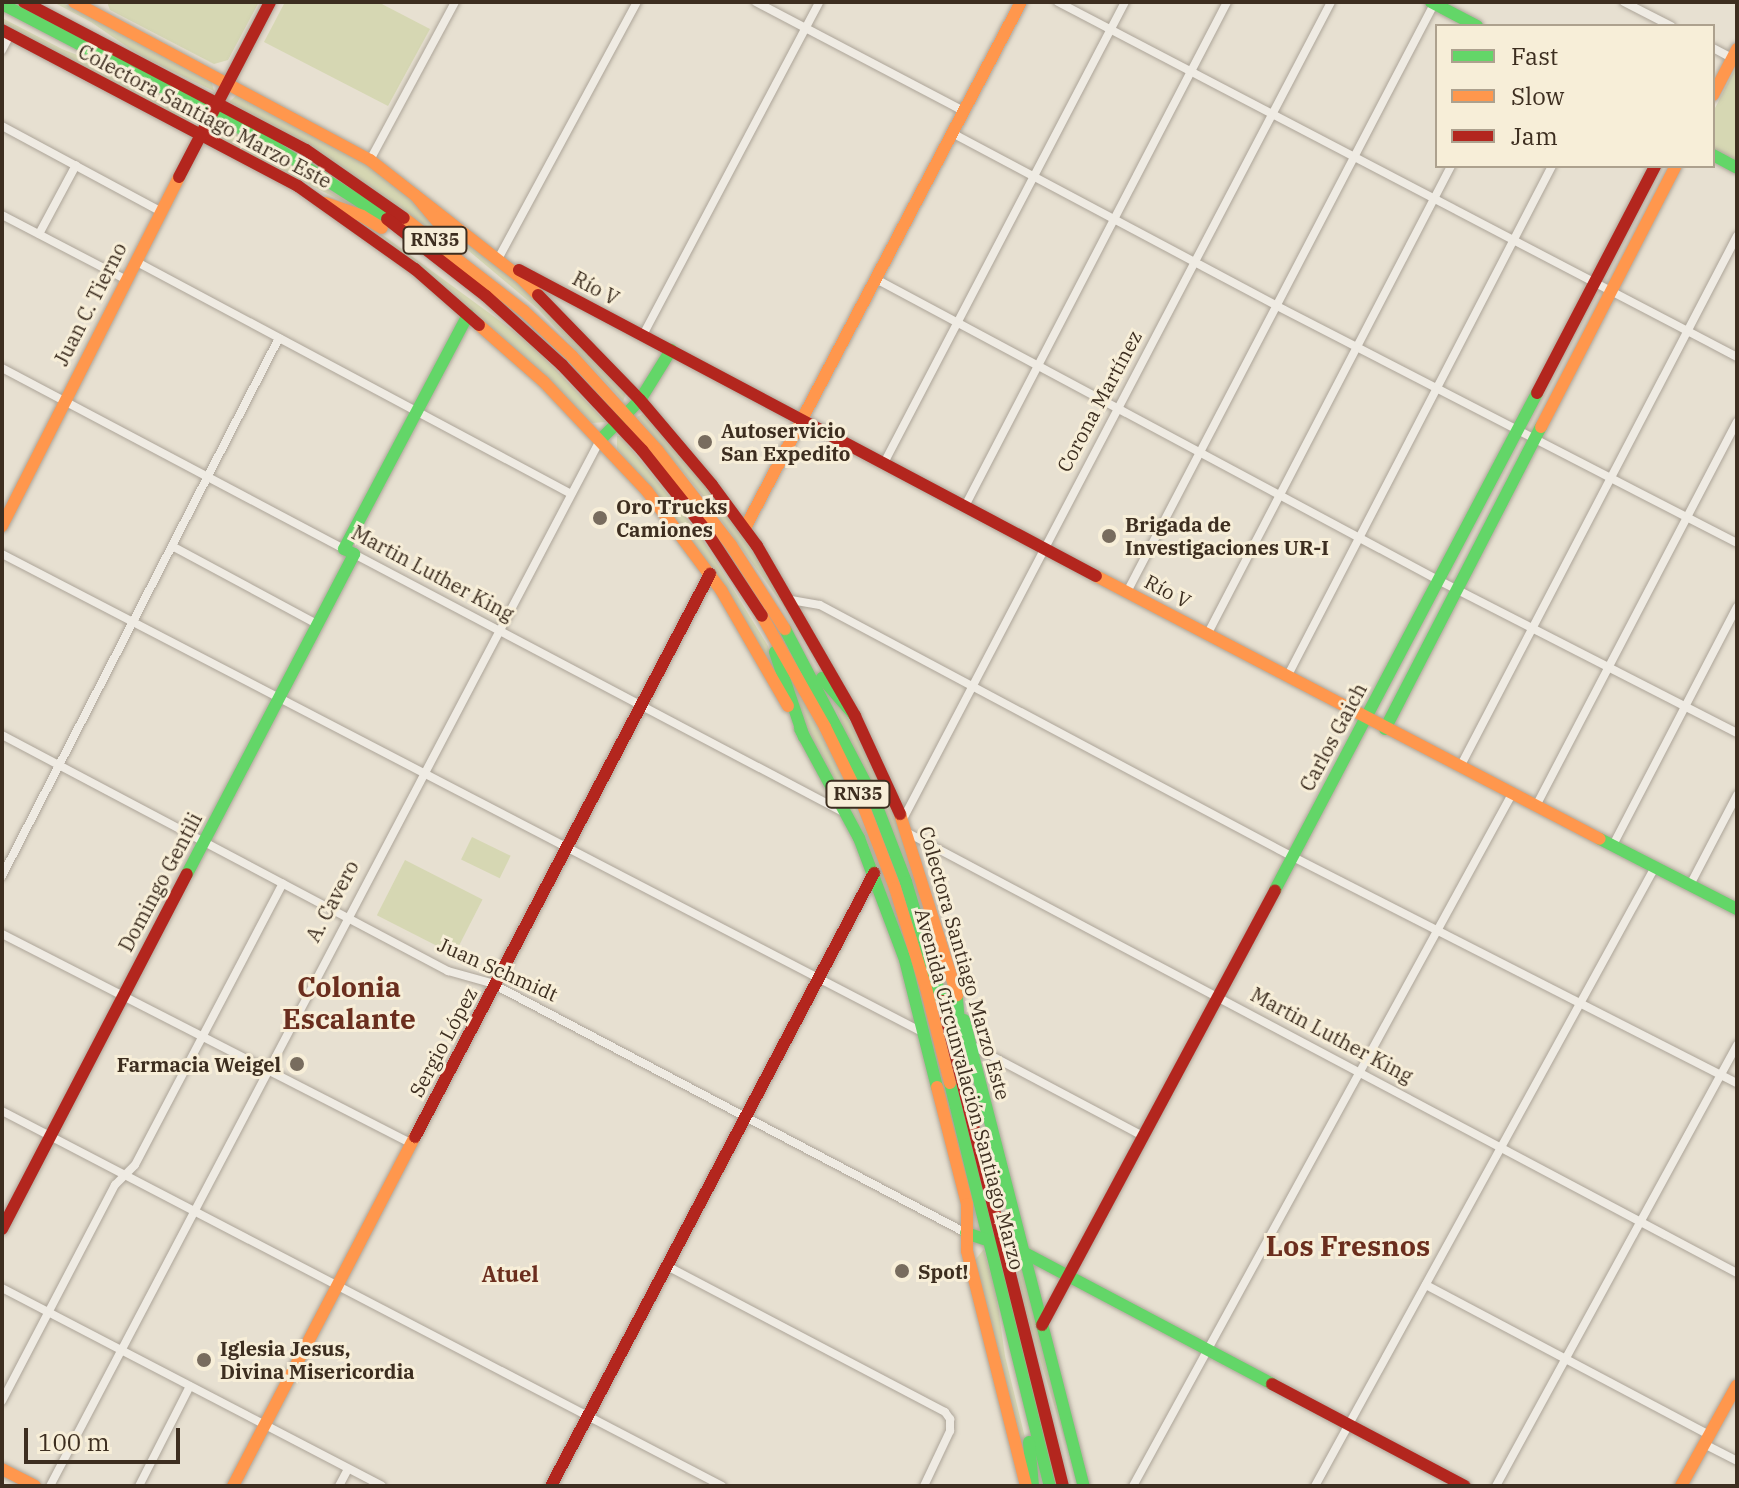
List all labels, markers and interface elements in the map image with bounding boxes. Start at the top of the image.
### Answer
legend [1435,24,1715,168]
street label: Colectora Santiago Marzo Este [74,39,336,193]
text: Fast [1511,40,1558,72]
text: Slow [1511,80,1564,112]
text: Jam [1511,120,1558,152]
road number: RN35 [401,226,469,254]
street label: Juan C. Tierno [49,238,131,370]
street label: Río V [569,266,623,310]
street label: Corona Martínez [1052,326,1146,476]
place label: Autoservicio San Expedito [721,418,850,465]
marker: Autoservicio San Expedito [696,433,714,451]
place label: Oro Trucks Camiones [616,494,727,541]
marker: Oro Trucks Camiones [591,509,609,527]
place label: Brigada de Investigaciones UR-I [1125,512,1329,559]
street label: Martin Luther King [348,520,518,626]
marker: Brigada de Investigaciones UR-I [1100,527,1118,545]
street label: Río V [1141,569,1195,613]
street label: Carlos Gaich [1294,679,1372,795]
road number: RN35 [824,780,892,808]
street label: Domingo Gentili [113,808,207,956]
street label: Colectora Santiago Marzo Este [914,823,1016,1103]
street label: A. Cavero [301,856,363,946]
street label: Avenida Circunvalación Santiago Marzo [910,906,1030,1272]
street label: Juan Schmidt [434,932,562,1006]
district label: Colonia Escalante [282,970,416,1036]
street label: Martin Luther King [1247,982,1417,1088]
street label: Sergio López [404,983,482,1101]
place label: Farmacia Weigel [117,1052,281,1076]
marker: Farmacia Weigel [288,1055,306,1073]
district label: Los Fresnos [1266,1229,1430,1263]
place label: Spot! [918,1259,969,1283]
district label: Atuel [481,1261,539,1287]
marker: Spot! [893,1262,911,1280]
place label: Iglesia Jesus, Divina Misericordia [220,1336,415,1383]
marker: Iglesia Jesus, Divina Misericordia [195,1351,213,1369]
scale bar [28,1412,184,1462]
text: 100 m [38,1426,110,1458]

